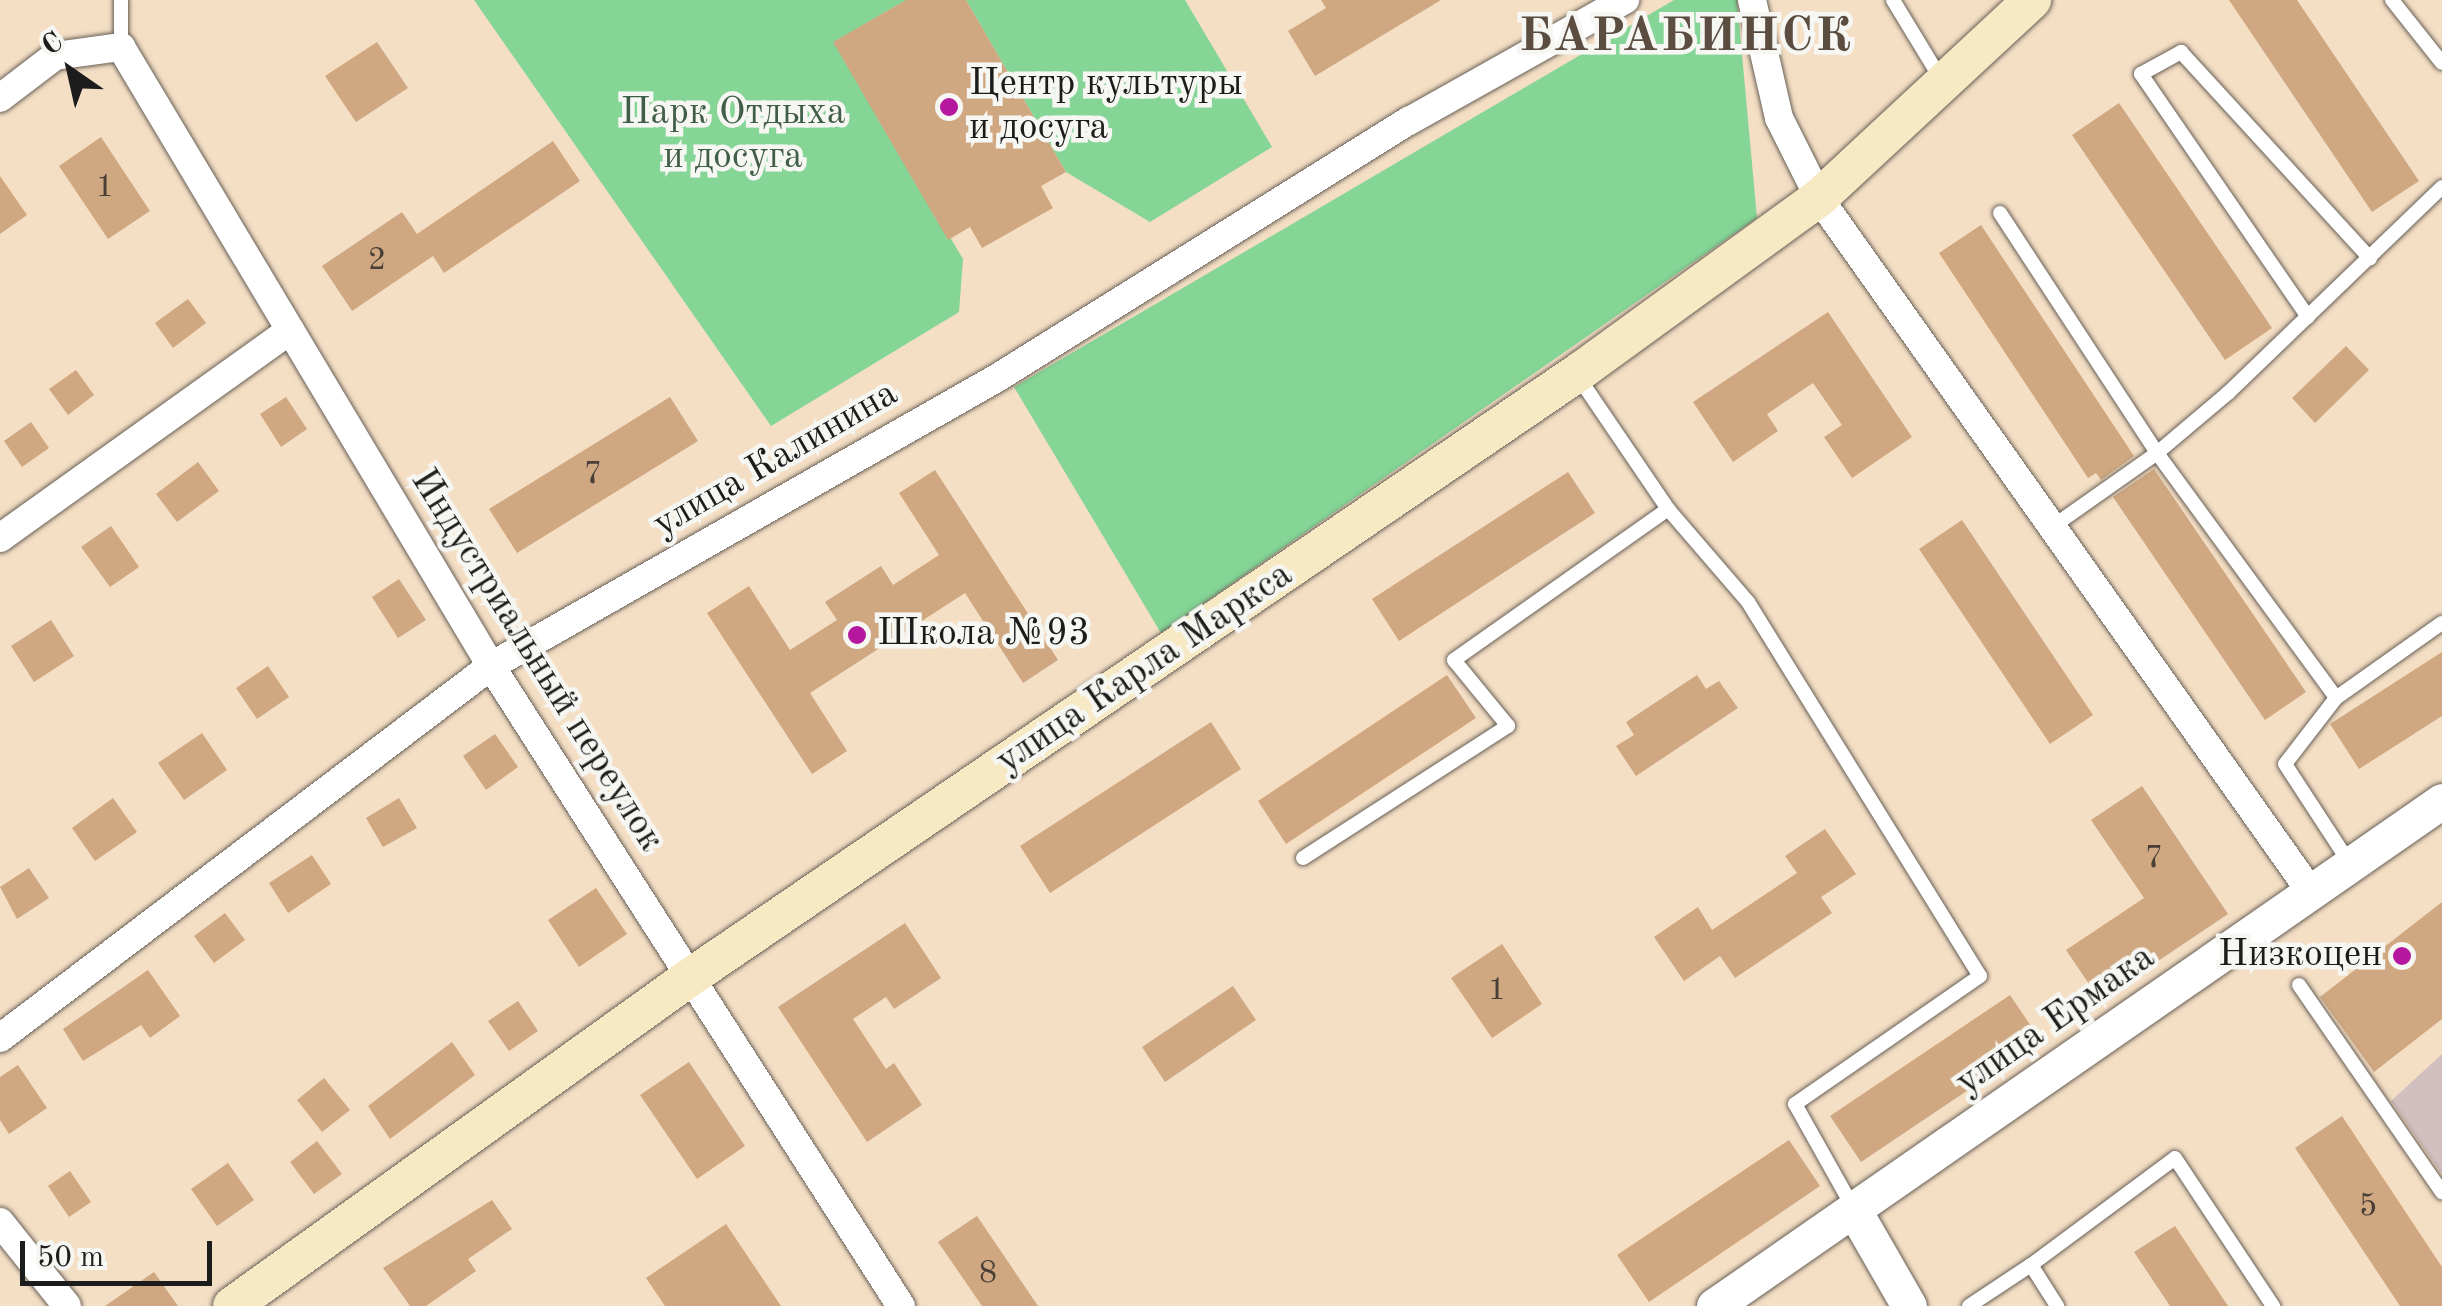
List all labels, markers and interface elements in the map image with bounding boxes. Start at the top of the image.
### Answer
district label: БАРАБИНСК [1519,9,1853,67]
north arrow [20,20,120,120]
text: С [38,28,69,62]
place label: Центр культуры и досуга [969,62,1243,152]
park label: Парк Отдыха и досуга [621,91,845,180]
marker: Центр культуры и досуга [938,96,960,118]
house number: 1 [96,169,114,207]
house number: 2 [368,242,386,280]
street label: улица Калинина [646,372,906,548]
house number: 7 [584,456,602,494]
street label: Индустриальный переулок [399,461,673,861]
street label: улица Карла Маркса [988,553,1302,785]
place label: Школа №93 [877,612,1090,658]
marker: Школа №93 [846,624,868,646]
house number: 7 [2145,840,2163,878]
place label: Низкоцен [2218,933,2382,979]
street label: улица Ермака [1948,936,2164,1106]
marker: Низкоцен [2391,945,2413,967]
house number: 1 [1488,972,1506,1010]
house number: 5 [2359,1188,2377,1226]
scale bar [25,1221,218,1283]
text: 50 m [37,1243,104,1273]
house number: 8 [979,1255,997,1293]

